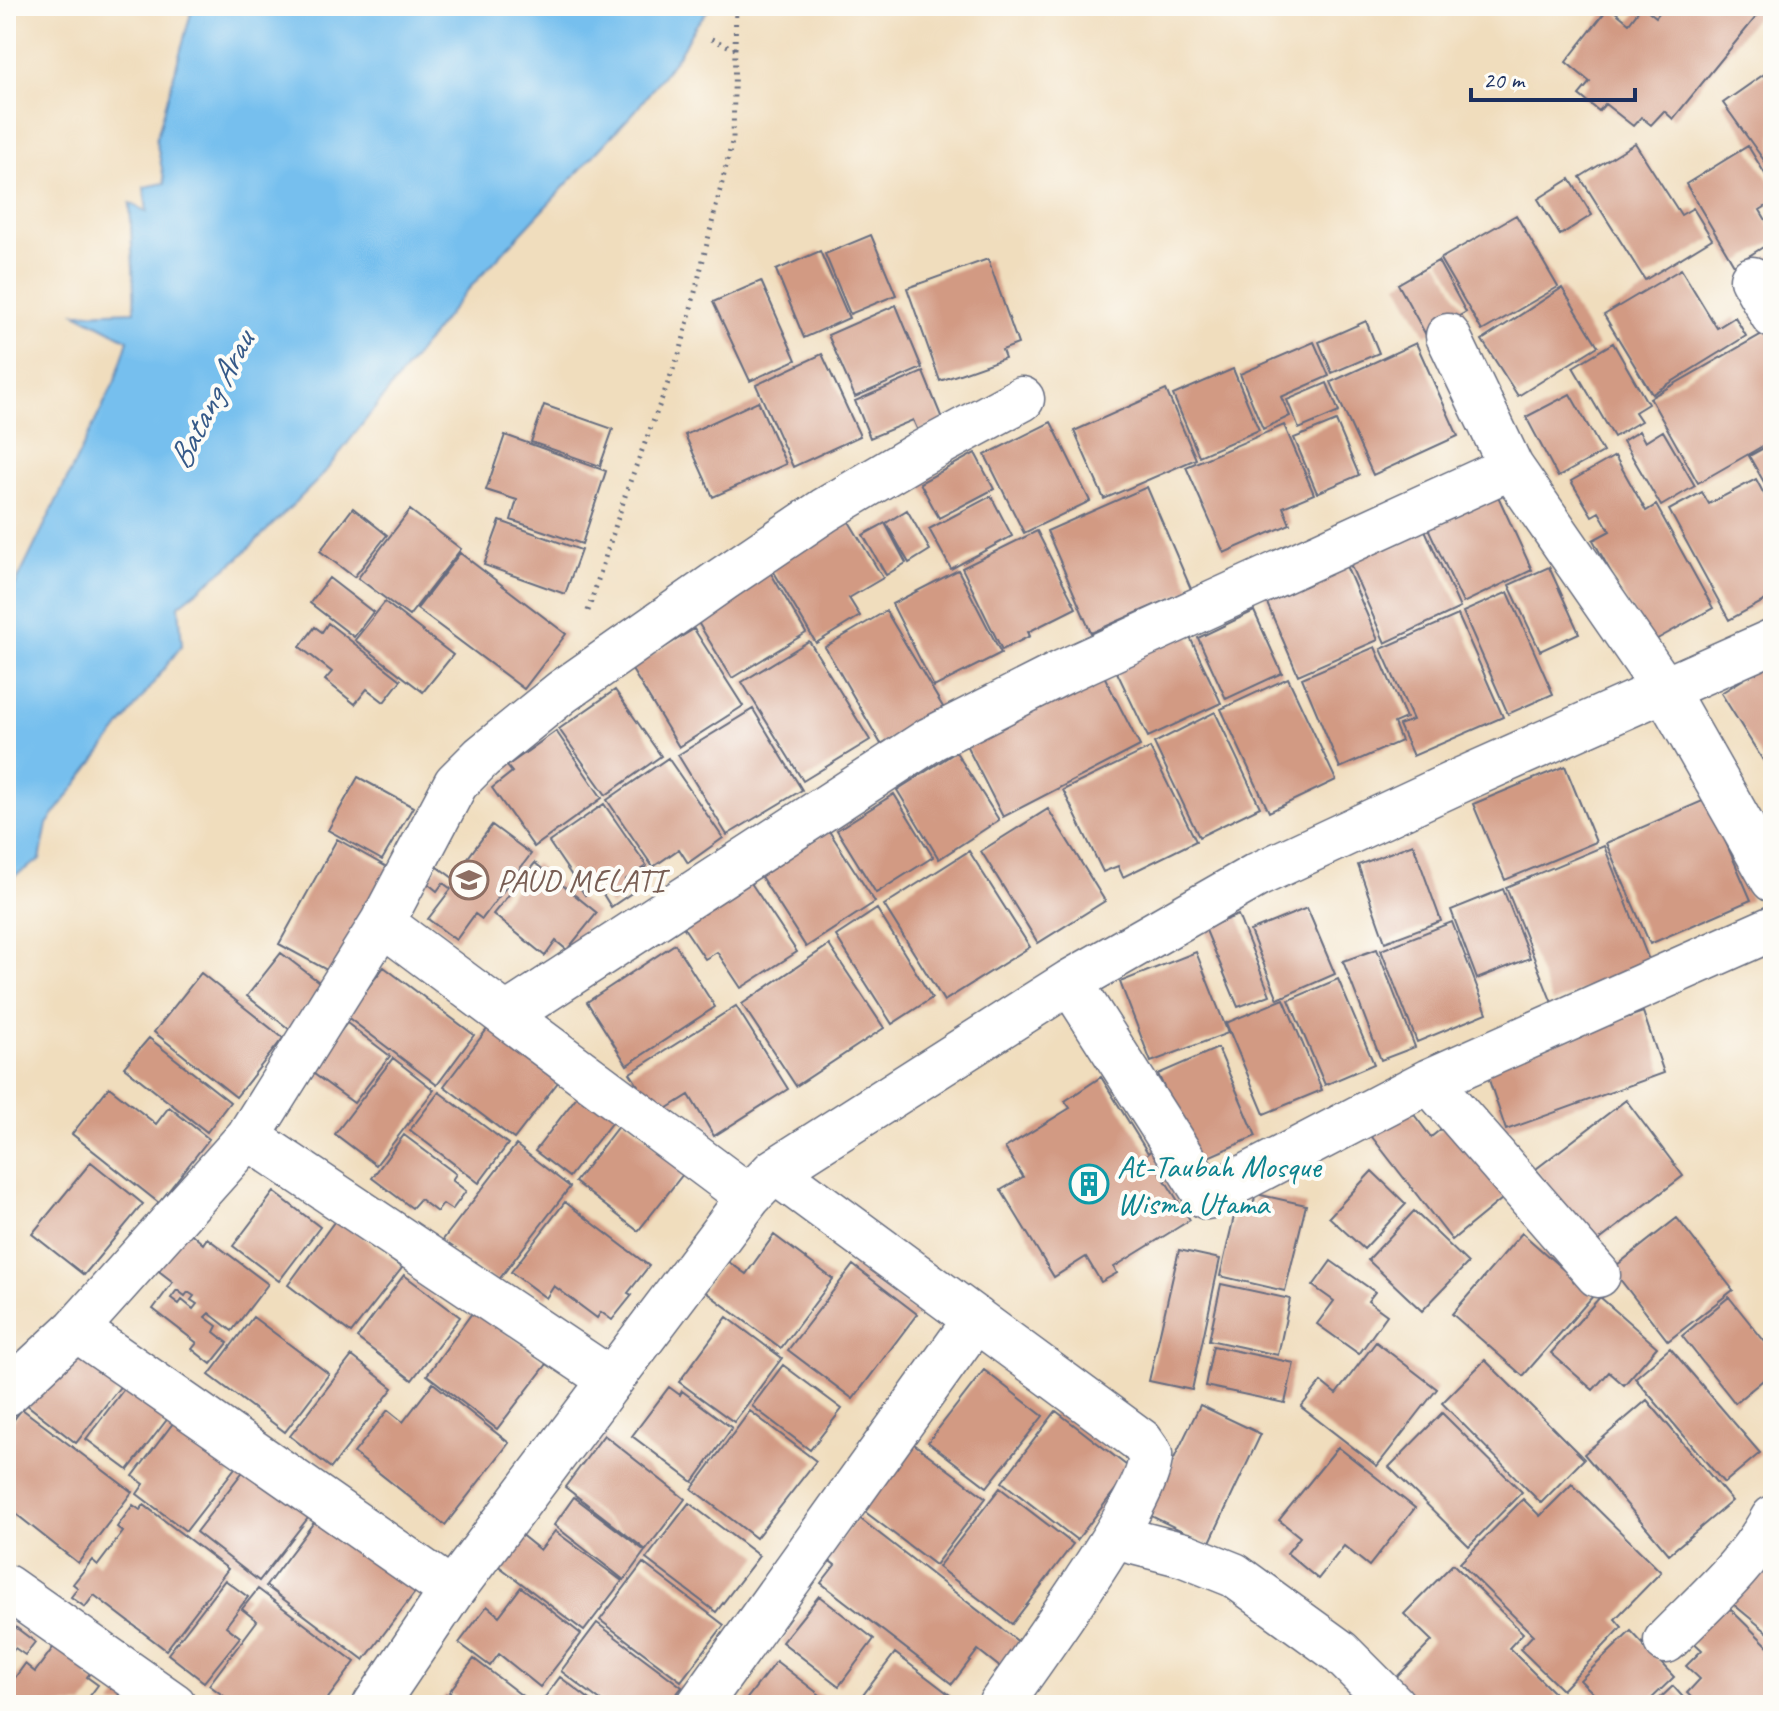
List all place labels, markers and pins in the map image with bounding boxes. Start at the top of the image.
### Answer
school or university icon: PAUD MELATI [448,859,490,901]
place label: PAUD MELATI [497,860,670,901]
place label: At-Taubah Mosque Wisma Utama [1117,1146,1323,1224]
building icon: At-Taubah Mosque Wisma Utama [1068,1163,1110,1205]

